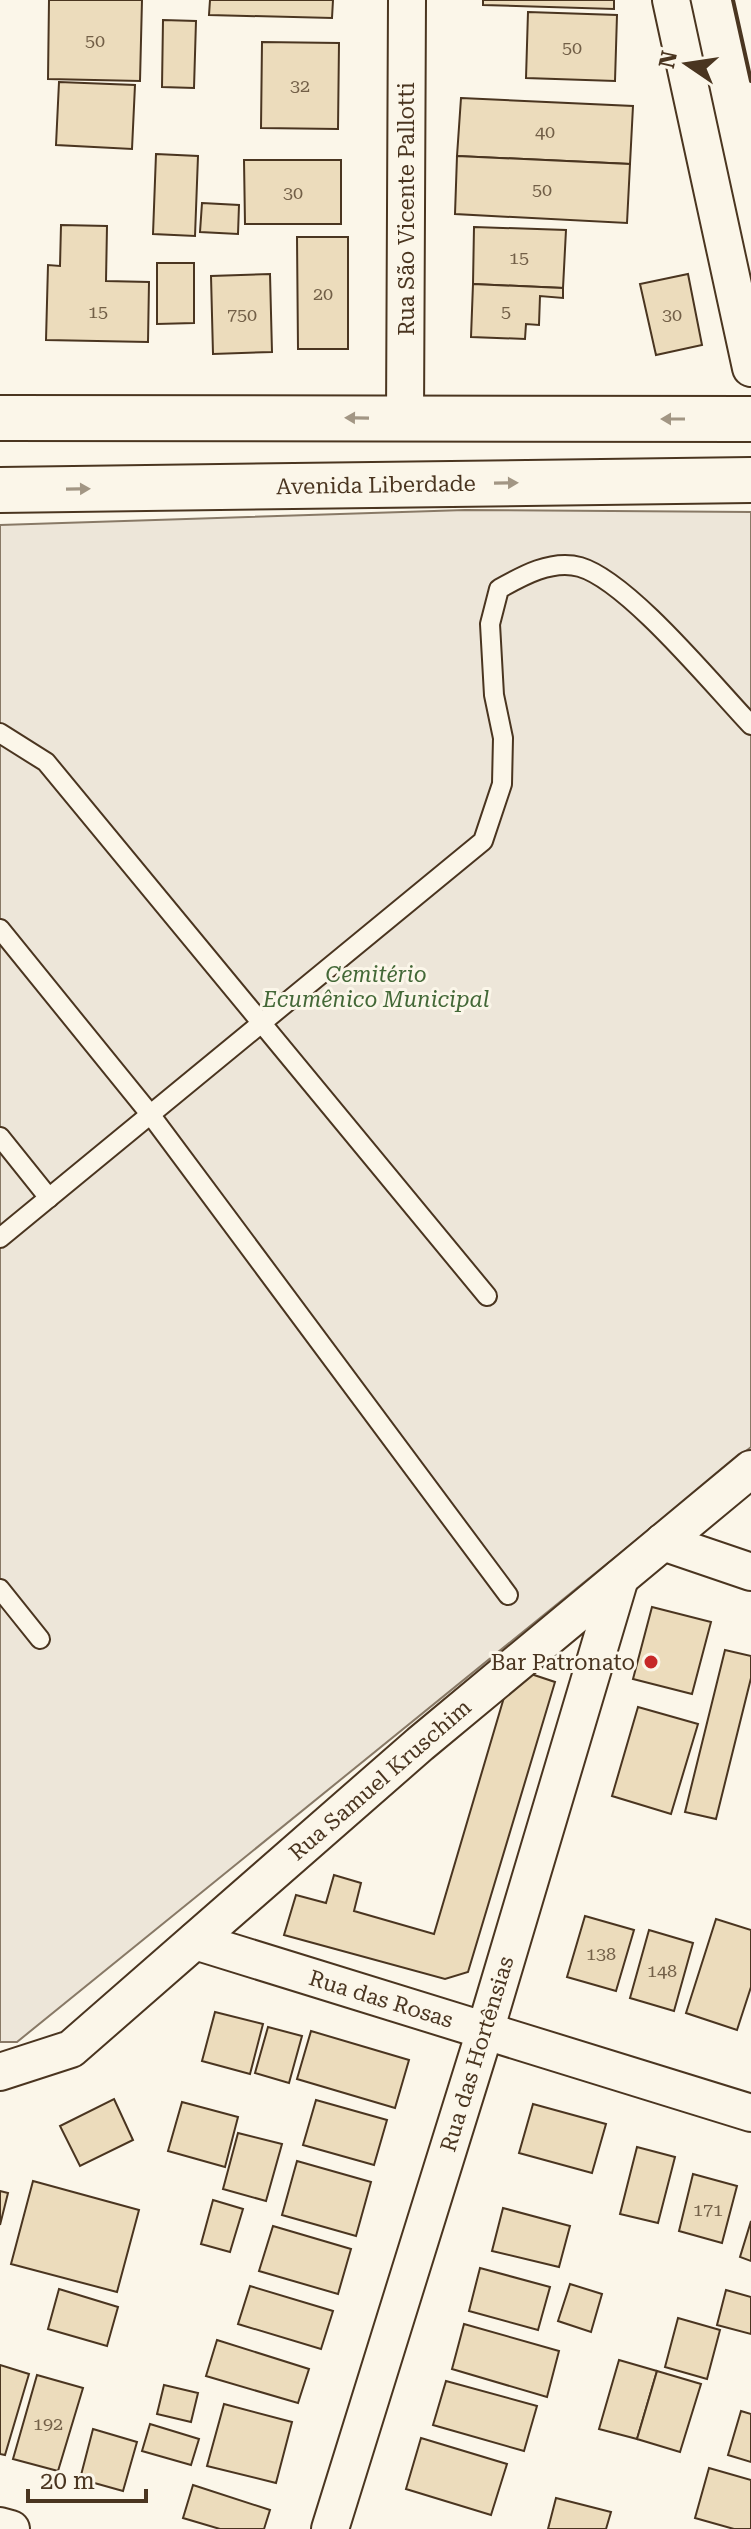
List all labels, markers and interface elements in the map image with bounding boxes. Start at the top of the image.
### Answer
north arrow [647,24,727,104]
house number: 50 [85,30,105,51]
house number: 50 [562,37,582,58]
text: N [654,48,682,71]
house number: 32 [290,75,310,96]
street label: Rua São Vicente Pallotti [394,82,419,336]
house number: 40 [535,121,555,142]
house number: 50 [532,179,552,200]
house number: 30 [283,182,303,203]
house number: 15 [509,247,529,268]
house number: 20 [313,283,333,304]
house number: 15 [88,301,108,322]
house number: 5 [501,301,511,322]
house number: 750 [227,304,257,325]
house number: 30 [662,304,682,325]
one-way arrow [344,411,369,424]
one-way arrow [660,413,685,425]
street label: Avenida Liberdade [276,471,476,499]
one-way arrow [494,477,519,490]
one-way arrow [66,482,91,495]
park label: Cemitério Ecumênico Municipal [262,962,489,1012]
place label: Bar Patronato [491,1650,635,1675]
marker: Bar Patronato [642,1653,660,1671]
street label: Rua Samuel Kruschim [284,1694,476,1866]
house number: 138 [586,1943,616,1964]
street label: Rua das Hortênsias [435,1953,519,2155]
house number: 148 [647,1960,677,1981]
street label: Rua das Rosas [306,1965,456,2033]
house number: 171 [693,2199,723,2220]
house number: 192 [33,2413,63,2434]
scale bar [28,2453,146,2503]
text: 20 m [40,2467,95,2495]

